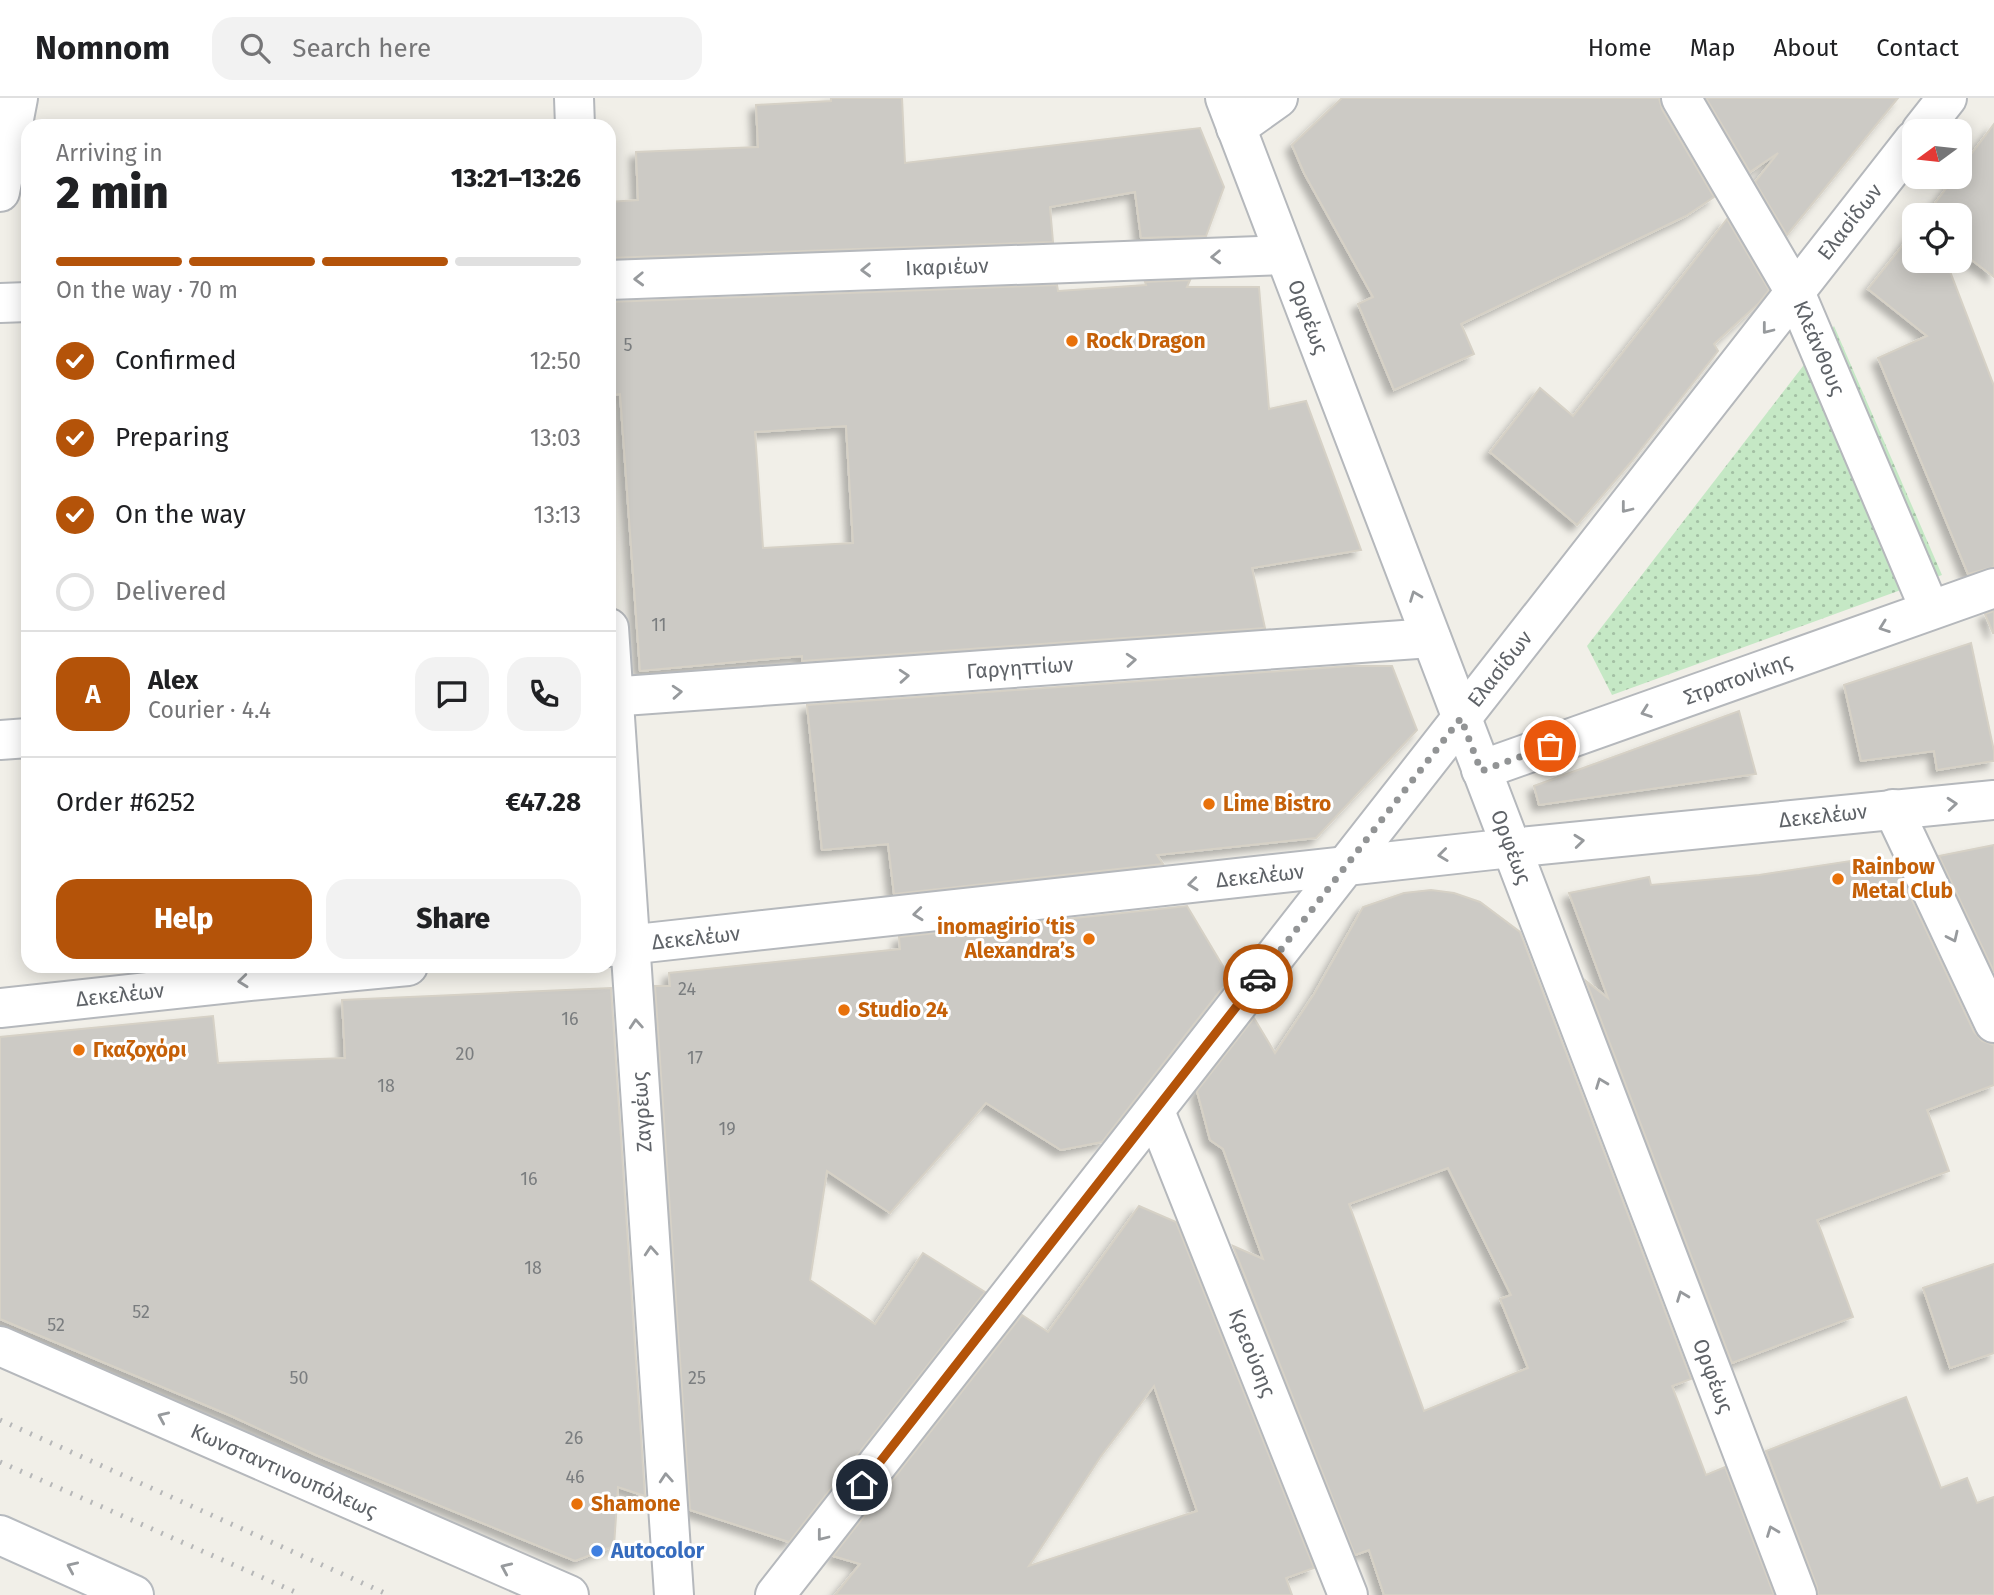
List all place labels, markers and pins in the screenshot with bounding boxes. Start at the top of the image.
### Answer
place label: Rock Dragon [1086,328,1206,354]
marker: Rock Dragon [1064,333,1080,349]
pin [1520,716,1580,776]
place label: Lime Bistro [1223,791,1331,817]
marker: Lime Bistro [1201,796,1217,812]
place label: Rainbow Metal Club [1852,854,1953,904]
marker: Rainbow Metal Club [1830,871,1846,887]
place label: inomagirio ‘tis Alexandra’s [937,914,1075,964]
marker: inomagirio ‘tis Alexandra’s [1081,931,1097,947]
place label: Studio 24 [858,997,948,1023]
marker: Studio 24 [836,1002,852,1018]
place label: Γκαζοχόρι [93,1037,186,1063]
marker: Γκαζοχόρι [71,1042,87,1058]
pin [832,1455,892,1515]
place label: Shamone [591,1491,681,1517]
marker: Shamone [569,1496,585,1512]
place label: Autocolor [610,1538,705,1564]
marker: Autocolor [589,1543,605,1559]

